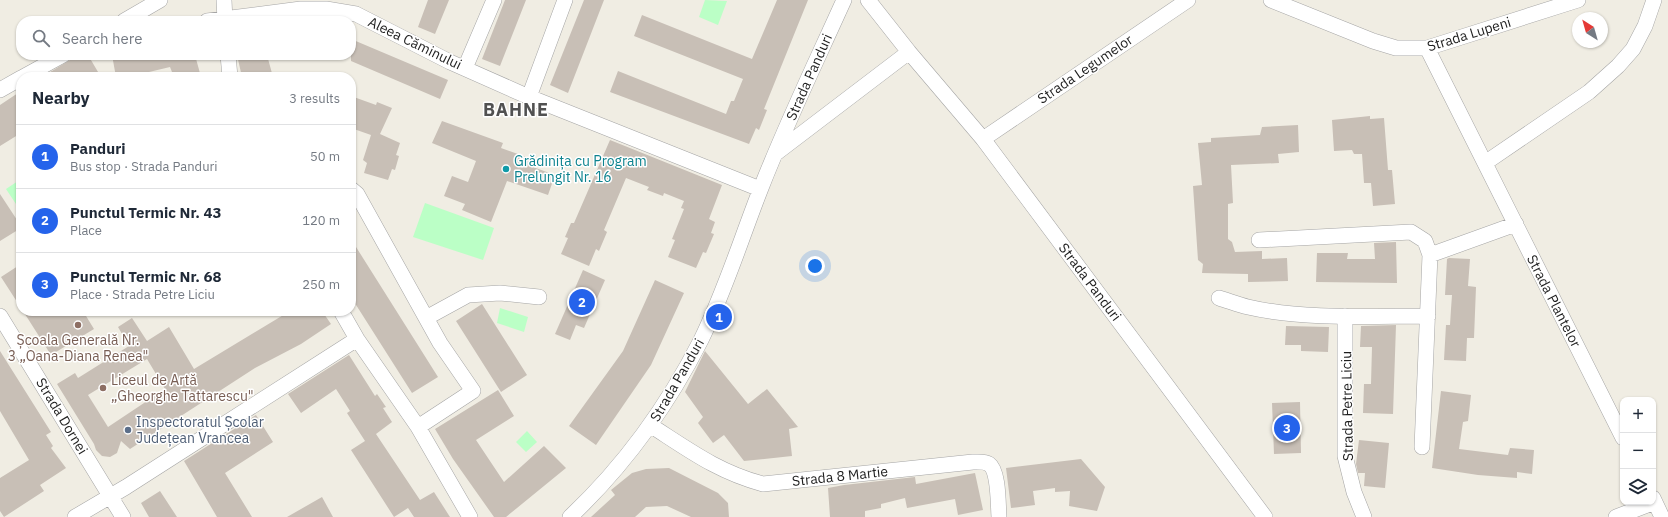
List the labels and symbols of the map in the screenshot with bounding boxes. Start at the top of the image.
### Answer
north arrow [1572,12,1608,48]
street label: Aleea Căminului [365,13,465,73]
street label: Strada Lupeni [1425,13,1513,55]
street label: Strada Legumelor [1034,30,1136,108]
street label: Strada Panduri [782,31,836,123]
district label: BAHNE [483,98,549,121]
place label: Grădinița cu Program Prelungit Nr. 16 [514,152,647,186]
marker: Grădinița cu Program Prelungit Nr. 16 [501,164,511,174]
street label: Strada Panduri [1055,239,1125,325]
street label: Strada Plantelor [1523,252,1585,350]
your location [805,256,825,276]
pin: 2 [569,287,595,317]
pin: 1 [706,302,732,332]
marker: Școala Generală Nr. 3 „Oana-Diana Renea" [73,320,83,330]
place label: Școala Generală Nr. 3 „Oana-Diana Renea" [8,331,148,365]
street label: Strada Panduri [646,335,708,425]
street label: Strada Petre Liciu [1337,351,1357,461]
place label: Liceul de Artă „Gheorghe Tattarescu" [111,371,254,405]
street label: Strada Dornei [32,374,92,458]
marker: Liceul de Artă „Gheorghe Tattarescu" [98,383,108,393]
place label: Inspectoratul Școlar Județean Vrancea [136,413,264,447]
pin: 3 [1274,413,1300,443]
marker: Inspectoratul Școlar Județean Vrancea [123,425,133,435]
street label: Strada 8 Martie [791,462,889,490]

